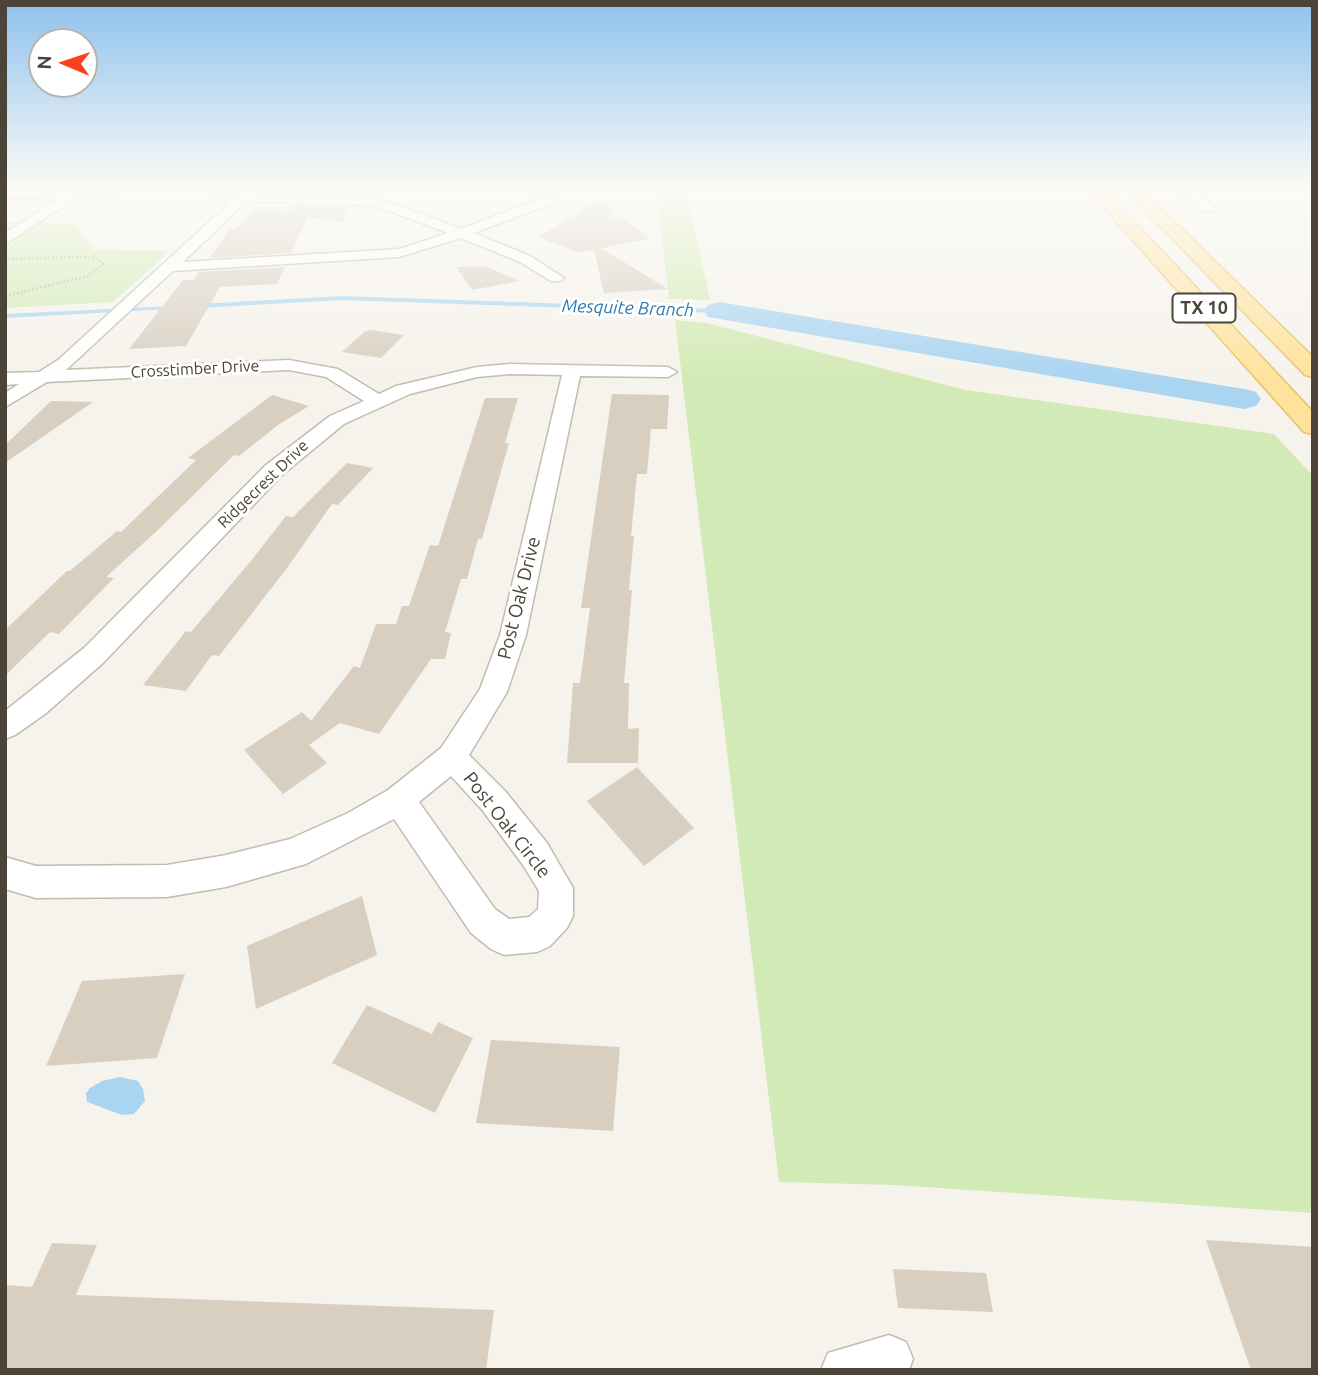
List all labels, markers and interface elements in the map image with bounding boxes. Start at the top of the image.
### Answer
north arrow [28,28,98,98]
text: N [33,55,55,70]
road number: TX 10 [1172,294,1236,322]
water label: Mesquite Branch [562,295,694,321]
street label: Crosstimber Drive [130,356,260,382]
street label: Ridgecrest Drive [214,436,312,532]
street label: Post Oak Drive [493,534,545,662]
street label: Post Oak Circle [458,767,556,883]

